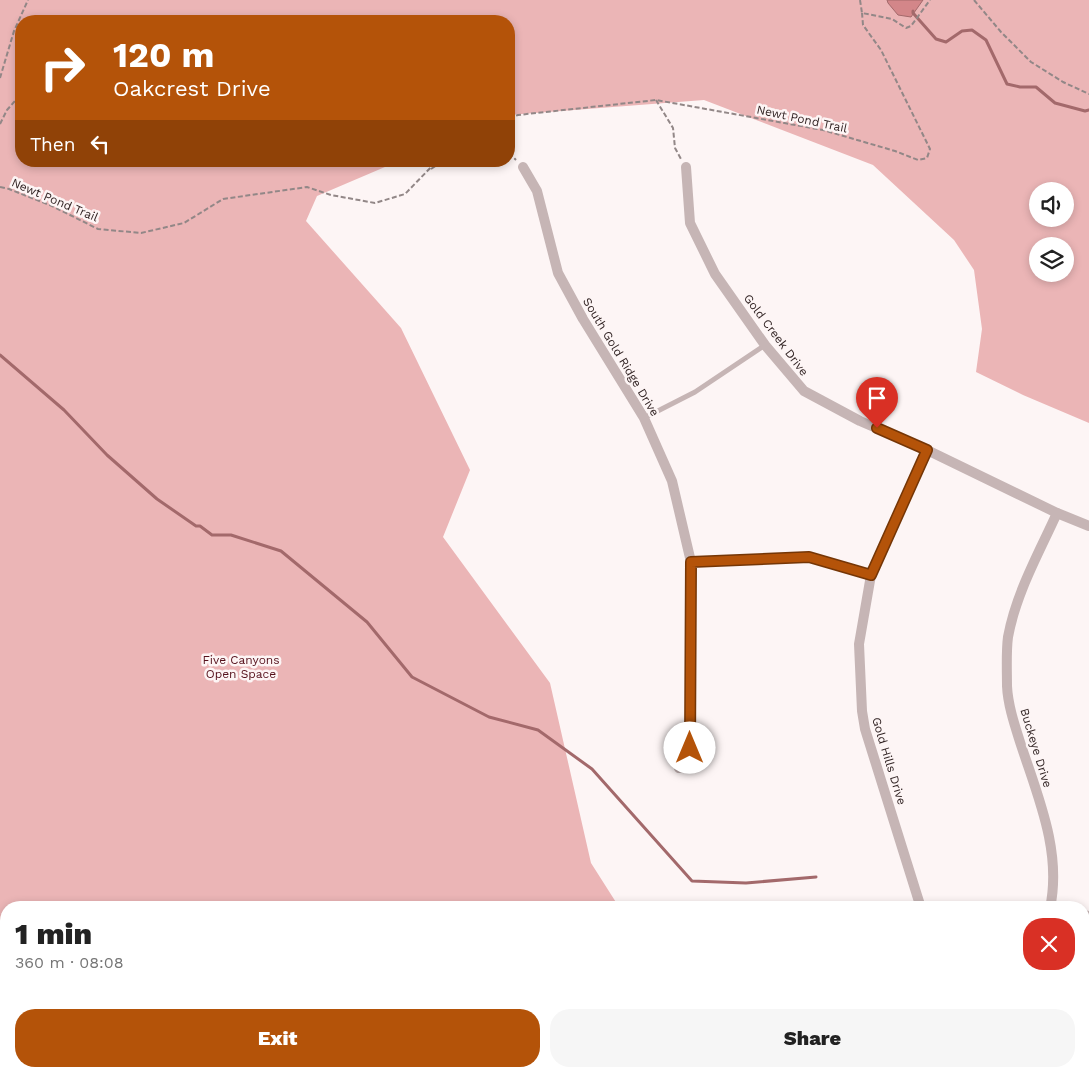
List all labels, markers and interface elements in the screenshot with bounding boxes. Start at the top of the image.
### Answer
text: 120 m [113,34,214,76]
icon: right [30,35,95,100]
text: Oakcrest Drive [113,76,271,101]
street label: Newt Pond Trail [755,103,849,136]
icon: left [86,130,114,158]
text: Then [30,133,76,156]
street label: Newt Pond Trail [10,175,101,225]
map controls [1029,182,1074,282]
button: sound [1029,182,1074,227]
button: layers [1029,237,1074,282]
street label: Gold Creek Drive [741,291,811,379]
street label: South Gold Ridge Drive [580,295,662,419]
pin [856,377,898,428]
icon: arrive [863,384,891,412]
park label: Five Canyons Open Space [202,653,280,681]
street label: Buckeye Drive [1017,707,1055,789]
street label: Gold Hills Drive [869,716,909,807]
position arrow [663,721,715,773]
text: 1 min [15,916,92,951]
button: close [1023,918,1075,970]
text: 360 m · 08:08 [15,953,124,972]
button: Exit [15,1009,540,1067]
button: Share [550,1009,1075,1067]

